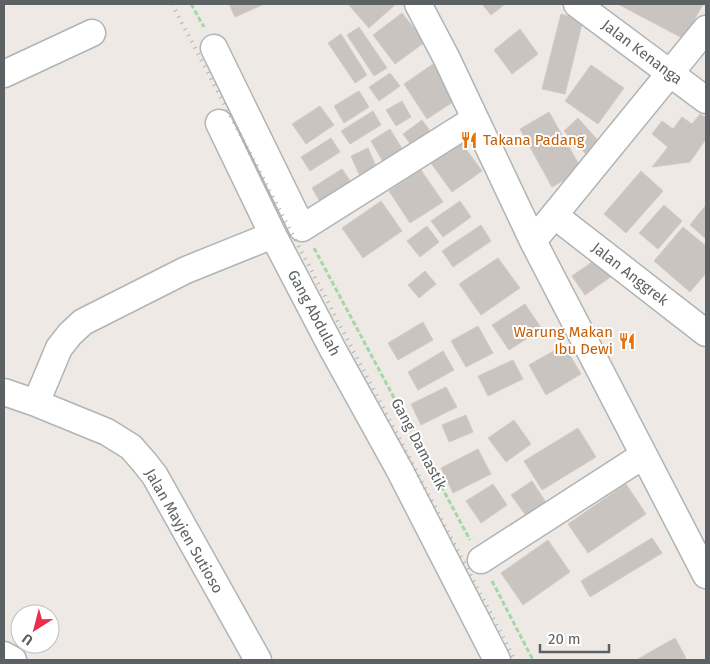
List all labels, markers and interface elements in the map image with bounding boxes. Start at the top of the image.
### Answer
street label: Jalan Kenanga [598,16,686,88]
restaurant icon: Takana Padang [459,130,479,150]
place label: Takana Padang [483,131,585,149]
street label: Jalan Anggrek [588,239,672,310]
street label: Gang Abdulah [284,267,344,359]
place label: Warung Makan Ibu Dewi [514,323,613,358]
restaurant icon: Warung Makan Ibu Dewi [617,331,637,351]
street label: Gang Damastik [387,395,451,493]
street label: Jalan Mayjen Sutioso [141,465,227,597]
north arrow [10,604,60,654]
scale bar [540,622,609,654]
text: U [19,630,36,649]
text: 20 m [548,630,581,648]

